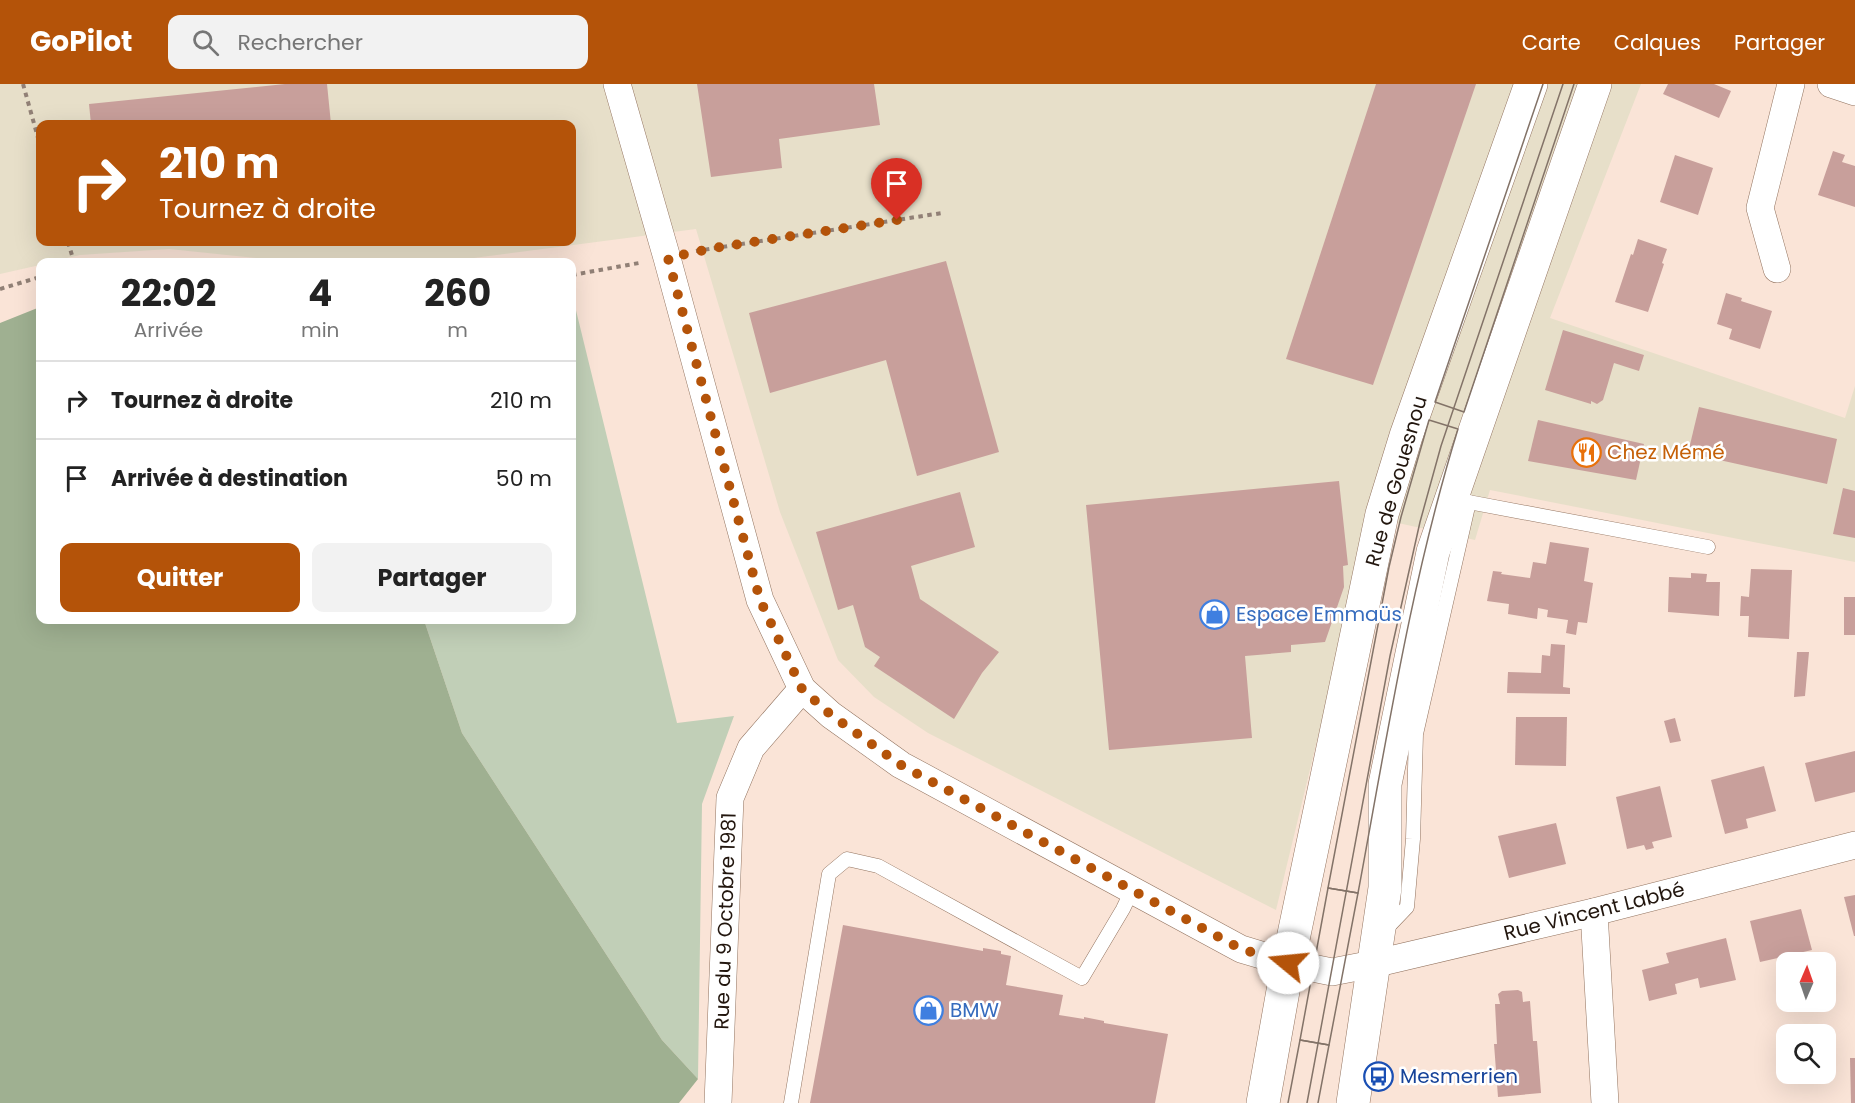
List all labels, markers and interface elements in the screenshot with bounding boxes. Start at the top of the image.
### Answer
search box [168,15,588,69]
text: GoPilot [30,22,132,61]
icon: search [189,26,222,59]
text: Rechercher [237,27,363,58]
text: Carte [1522,28,1581,57]
text: Calques [1614,28,1701,57]
text: Partager [1734,28,1825,57]
text: 210 m [159,134,280,193]
icon: right [60,144,138,222]
pin [871,158,922,220]
icon: arrive [880,167,913,200]
text: Tournez à droite [159,190,376,227]
text: 22:02 [121,268,216,319]
text: 4 [308,268,332,319]
text: 260 [424,268,491,319]
text: Arrivée [134,316,203,344]
text: min [301,316,339,344]
text: m [447,316,468,344]
icon: right [60,384,93,417]
text: Tournez à droite [111,385,293,416]
text: 210 m [490,385,552,416]
street label: Rue de Gouesnou [1358,392,1434,570]
restaurant icon: Chez Mémé [1570,436,1602,468]
place label: Chez Mémé [1607,438,1725,466]
icon: arrive [60,462,93,495]
text: Arrivée à destination [111,463,348,494]
text: 50 m [496,463,552,494]
button: Quitter [60,543,300,612]
button: Partager [312,543,552,612]
shop icon: Espace Emmaüs [1199,598,1231,630]
place label: Espace Emmaüs [1236,600,1402,628]
street label: Rue du 9 Octobre 1981 [707,812,743,1030]
street label: Rue Vincent Labbé [1501,875,1687,947]
position arrow [1256,931,1320,995]
north arrow [1776,952,1836,1012]
map controls [1776,952,1836,1084]
shop icon: BMW [913,994,945,1026]
place label: BMW [950,996,999,1024]
button: search [1776,1024,1836,1084]
bus stop icon: Mesmerrien [1363,1060,1395,1092]
place label: Mesmerrien [1400,1062,1518,1090]

